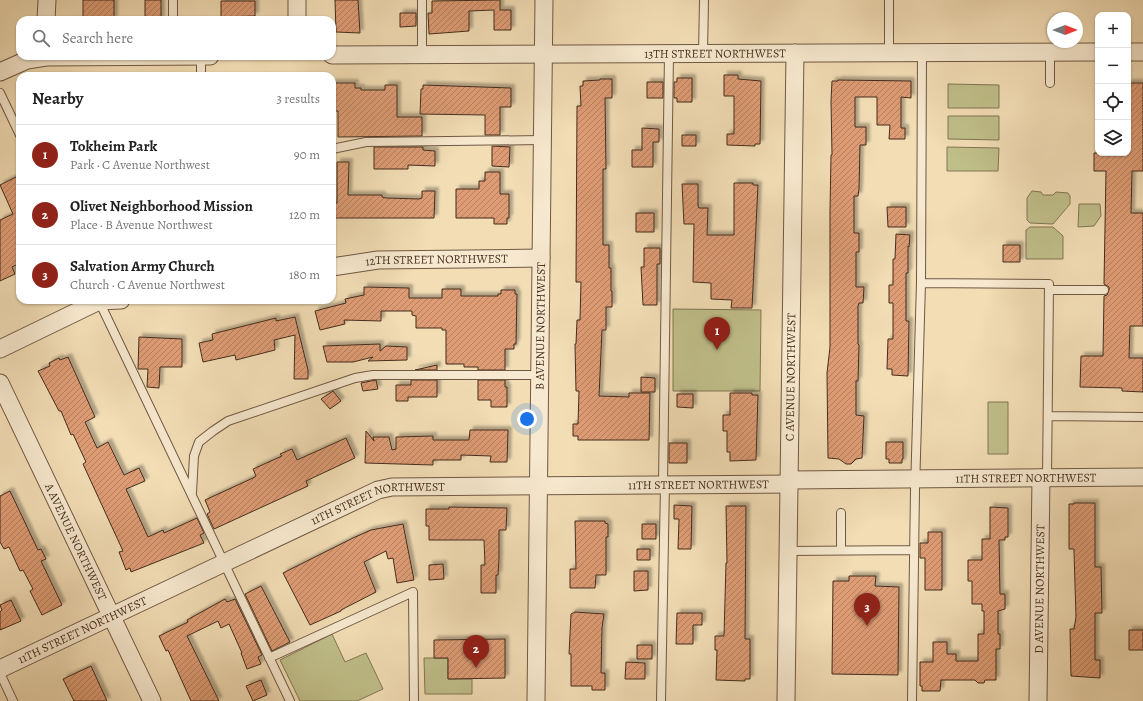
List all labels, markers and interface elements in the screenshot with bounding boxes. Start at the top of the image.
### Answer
north arrow [1047,12,1083,48]
map controls [1095,12,1131,156]
button: + [1095,12,1131,48]
search box [16,16,336,60]
icon: search [30,27,52,49]
text: Search here [62,28,133,48]
street label: 13TH STREET NORTHWEST [644,45,786,62]
button: − [1095,48,1131,84]
button: locate [1095,84,1131,120]
text: Nearby [32,87,83,110]
text: 3 results [276,90,320,107]
button: layers [1095,120,1131,156]
text: Tokheim Park [70,136,157,156]
text: 1 [43,146,47,163]
text: 90 m [294,146,320,163]
text: Park · C Avenue Northwest [70,156,210,173]
text: Olivet Neighborhood Mission [70,196,253,216]
text: 2 [42,206,48,223]
text: 120 m [289,206,320,223]
text: Place · B Avenue Northwest [70,216,213,233]
street label: 12TH STREET NORTHWEST [364,250,508,270]
text: Salvation Army Church [70,256,215,276]
street label: B AVENUE NORTHWEST [532,262,549,390]
text: 3 [42,266,48,283]
text: 180 m [289,266,320,283]
text: Church · C Avenue Northwest [70,276,225,293]
street label: C AVENUE NORTHWEST [782,312,799,441]
pin: 1 [704,317,730,350]
your location [517,409,537,429]
street label: 11TH STREET NORTHWEST [956,469,1097,487]
street label: 11TH STREET NORTHWEST [628,476,769,493]
street label: 11TH STREET NORTHWEST [308,479,445,529]
street label: A AVENUE NORTHWEST [41,480,111,603]
street label: D AVENUE NORTHWEST [1031,524,1048,654]
street label: 11TH STREET NORTHWEST [15,593,150,667]
pin: 3 [854,593,880,626]
pin: 2 [463,635,489,668]

